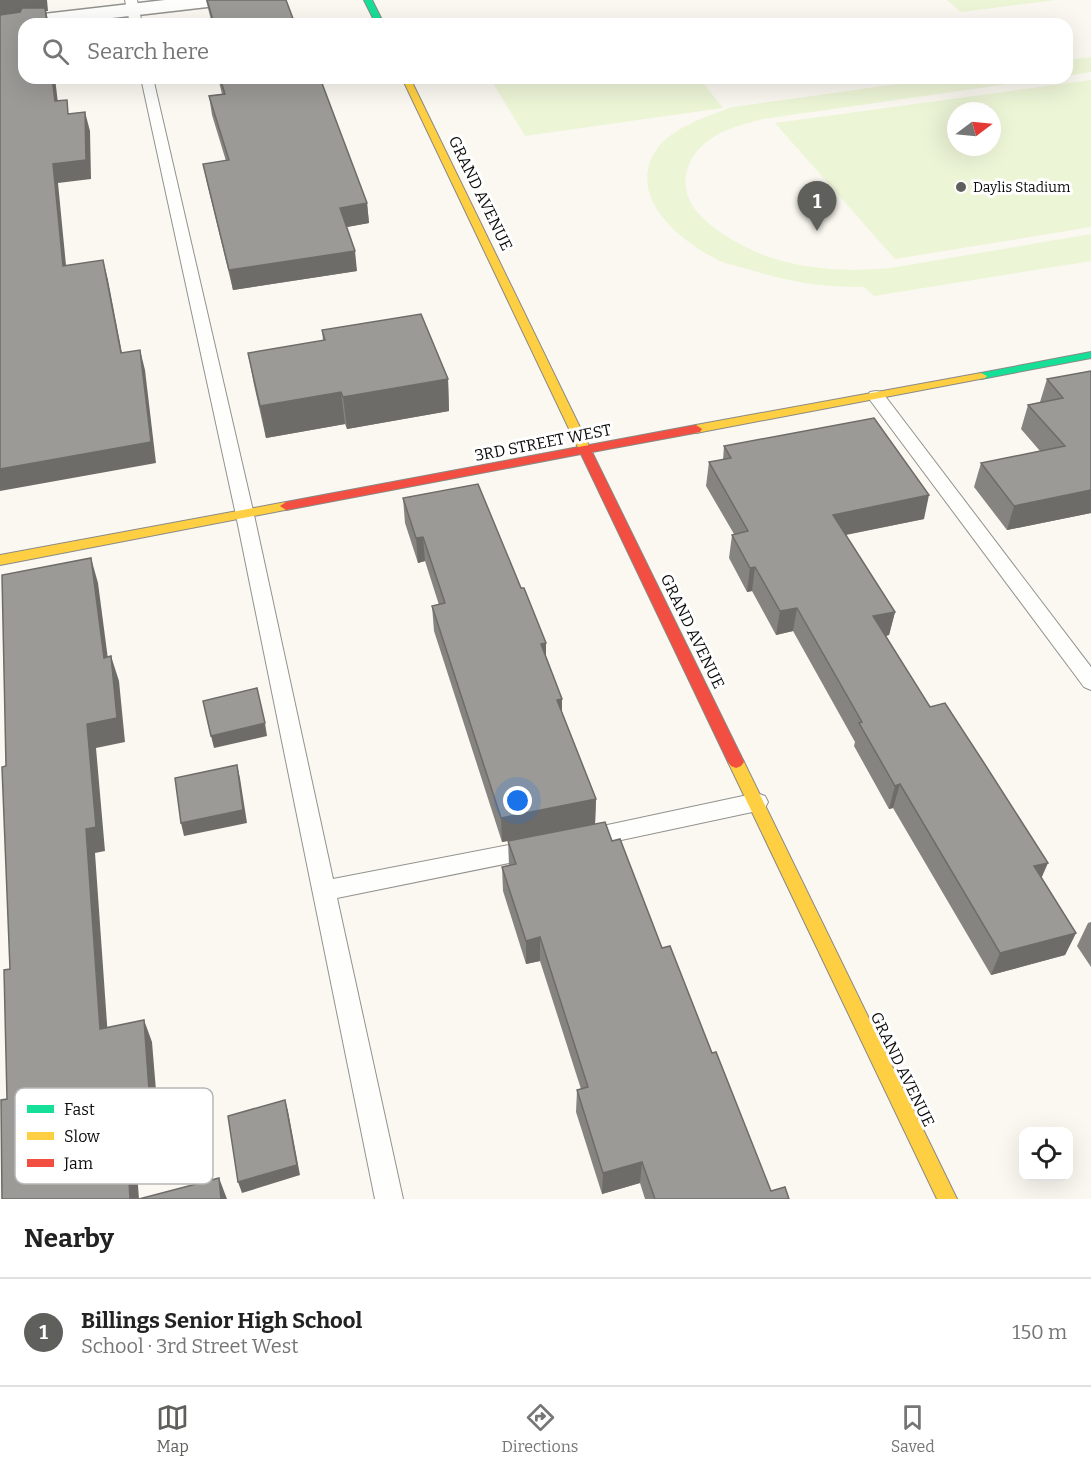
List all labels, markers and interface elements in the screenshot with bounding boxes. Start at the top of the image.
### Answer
search box [18,18,1073,84]
icon: search [39,35,72,68]
text: Search here [87,38,209,65]
north arrow [947,102,1001,156]
street label: GRAND AVENUE [445,133,517,254]
place label: Daylis Stadium [973,179,1071,196]
marker: Daylis Stadium [954,180,968,194]
pin: 1 [798,182,836,231]
street label: 3RD STREET WEST [473,420,613,465]
street label: GRAND AVENUE [657,571,729,692]
your location [503,786,532,815]
street label: GRAND AVENUE [867,1009,939,1130]
legend [15,1088,213,1184]
text: Fast [64,1100,95,1119]
text: Slow [64,1127,100,1146]
map controls [1019,1127,1073,1181]
button: locate [1019,1127,1073,1181]
text: Jam [63,1154,93,1173]
text: Nearby [24,1223,114,1254]
text: Billings Senior High School [81,1307,362,1334]
text: 1 [39,1320,48,1344]
text: 150 m [1012,1320,1067,1344]
text: School · 3rd Street West [81,1334,299,1358]
tab: Map [156,1401,189,1456]
tab: Directions [502,1401,579,1456]
tab: Saved [891,1401,935,1456]

